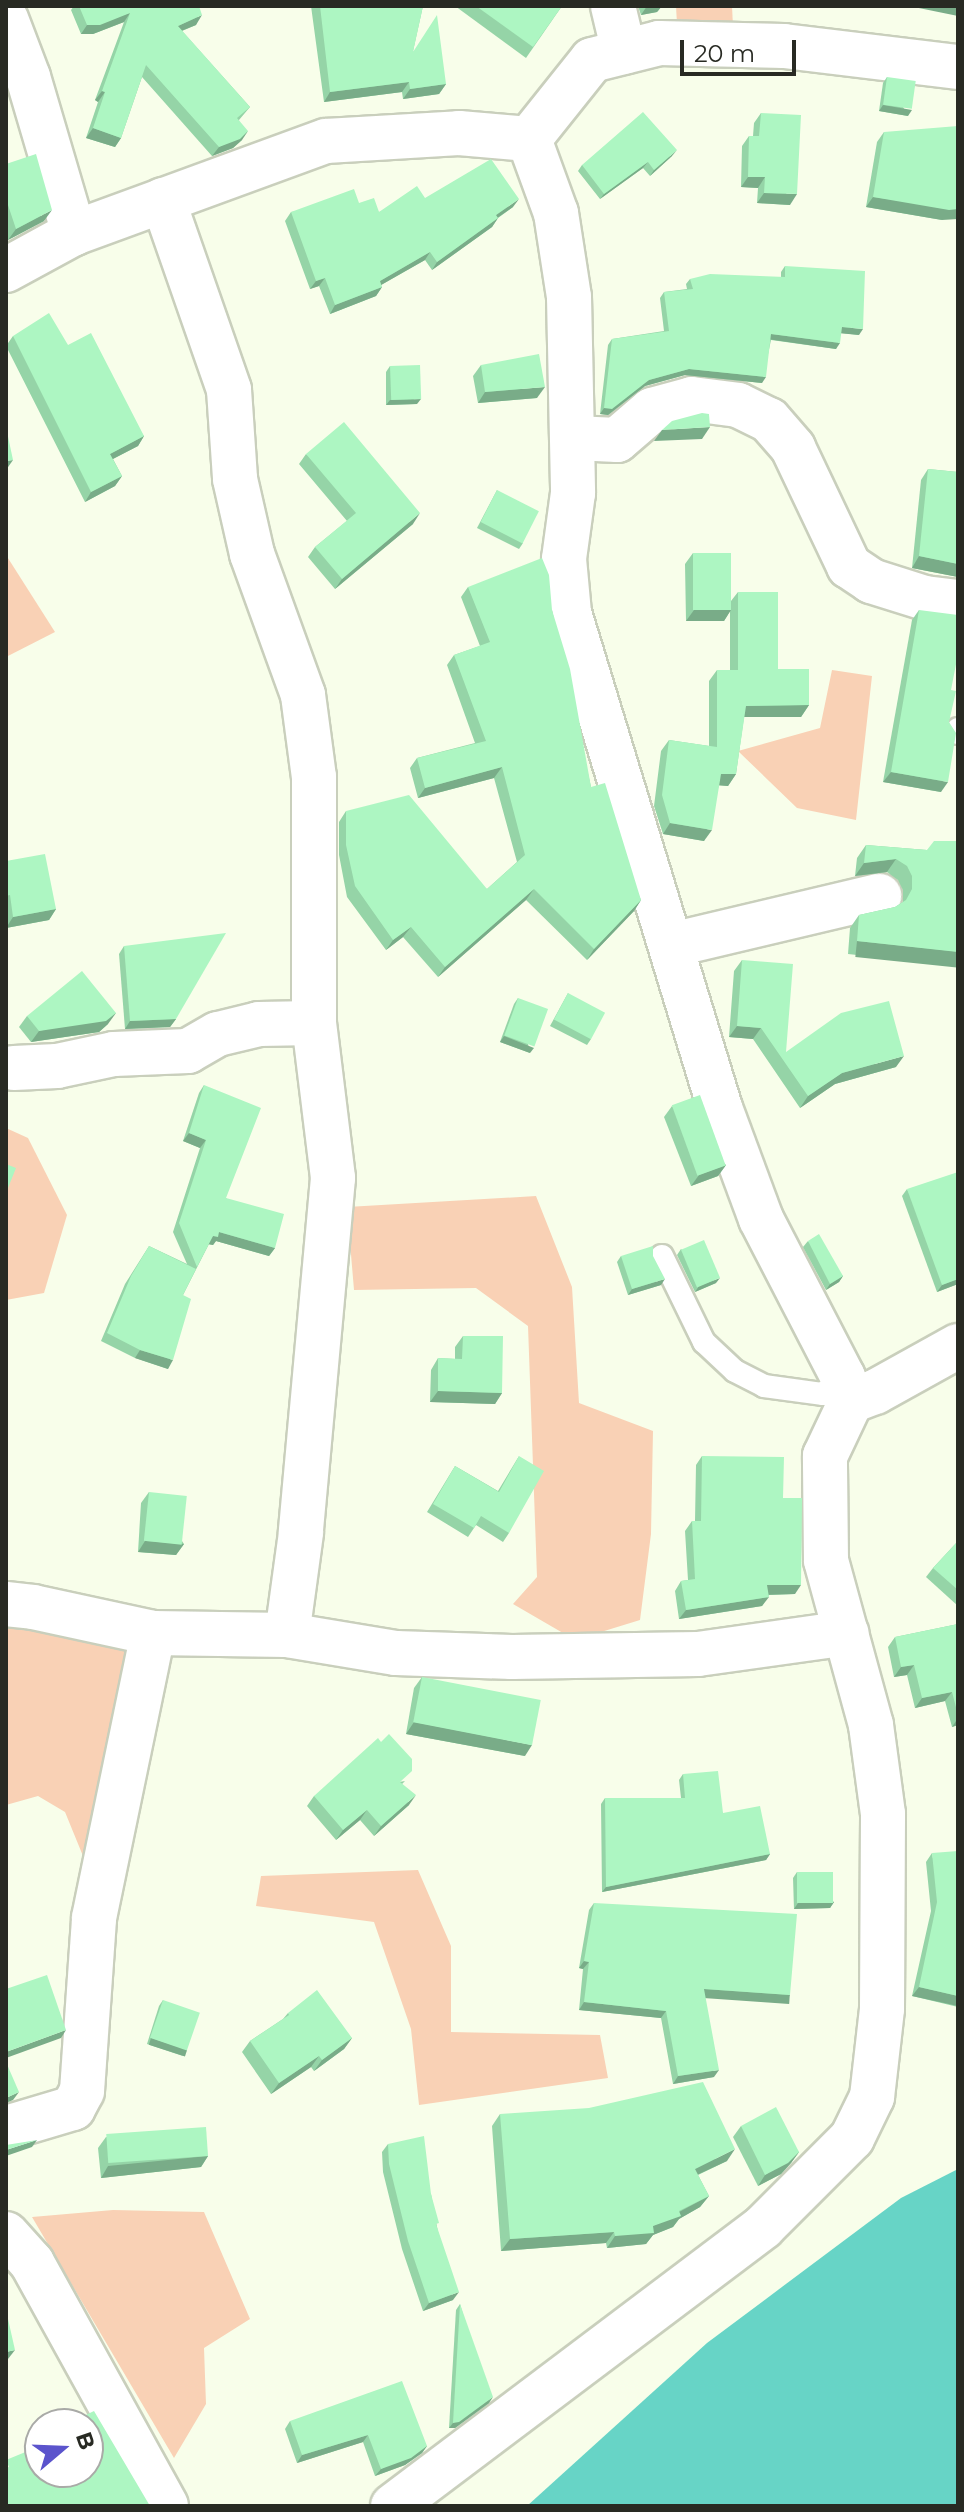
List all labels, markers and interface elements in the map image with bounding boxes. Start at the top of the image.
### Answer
scale bar [684,24,800,74]
text: 20 m [694,39,755,68]
north arrow [24,2408,104,2488]
text: B [70,2428,101,2453]

